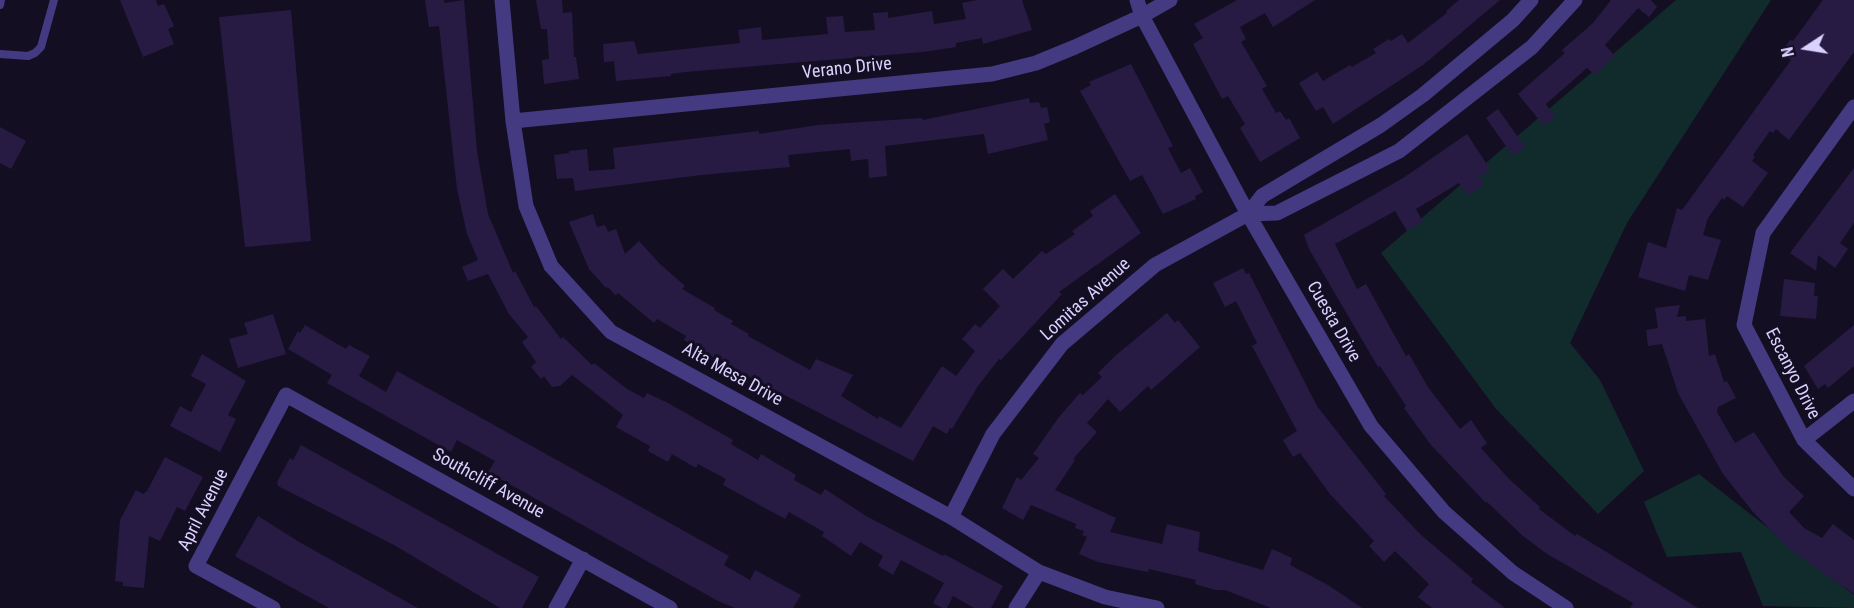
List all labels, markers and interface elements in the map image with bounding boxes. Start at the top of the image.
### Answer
north arrow [1776,18,1836,78]
text: N [1778,45,1798,59]
street label: Verano Drive [801,54,893,84]
street label: Lomitas Avenue [1037,254,1135,346]
street label: Cuesta Drive [1301,278,1365,366]
street label: Escanyo Drive [1760,325,1824,423]
street label: Alta Mesa Drive [678,339,786,411]
street label: Southcliff Avenue [428,444,548,524]
street label: April Avenue [174,465,234,555]

